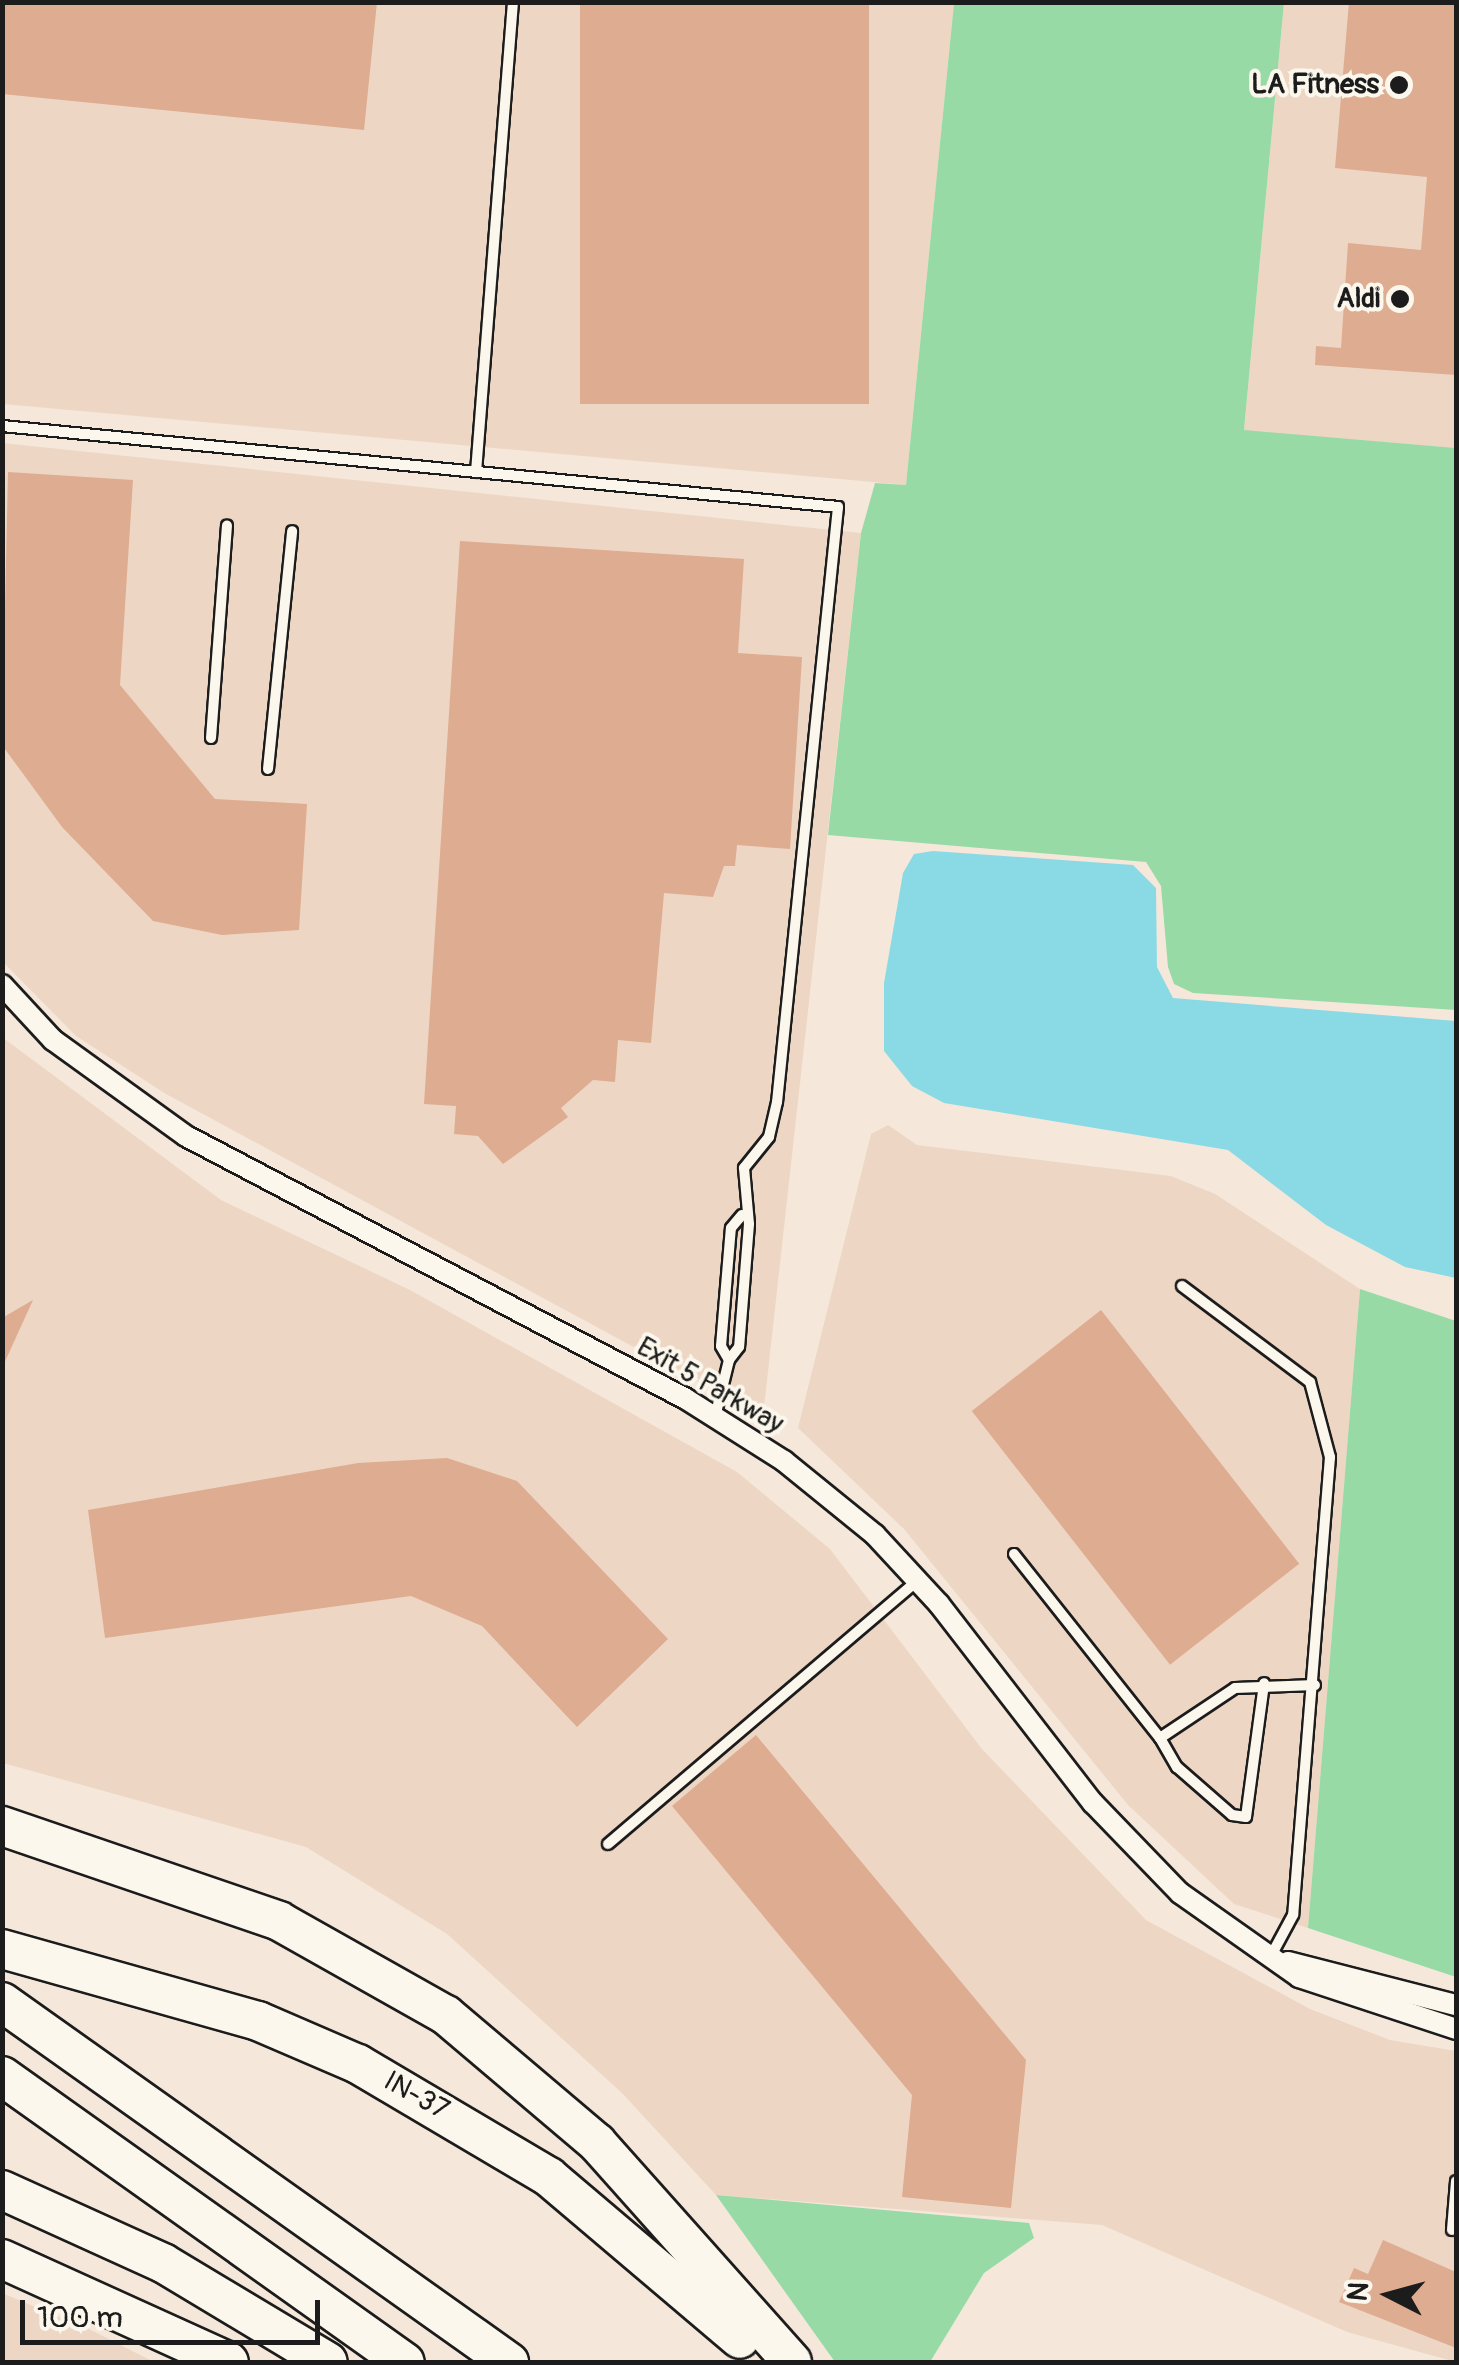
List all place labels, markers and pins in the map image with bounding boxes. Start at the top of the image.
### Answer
place label: LA Fitness [1251,68,1379,102]
marker: LA Fitness [1388,74,1410,96]
place label: Aldi [1336,282,1380,316]
marker: Aldi [1389,288,1411,310]

